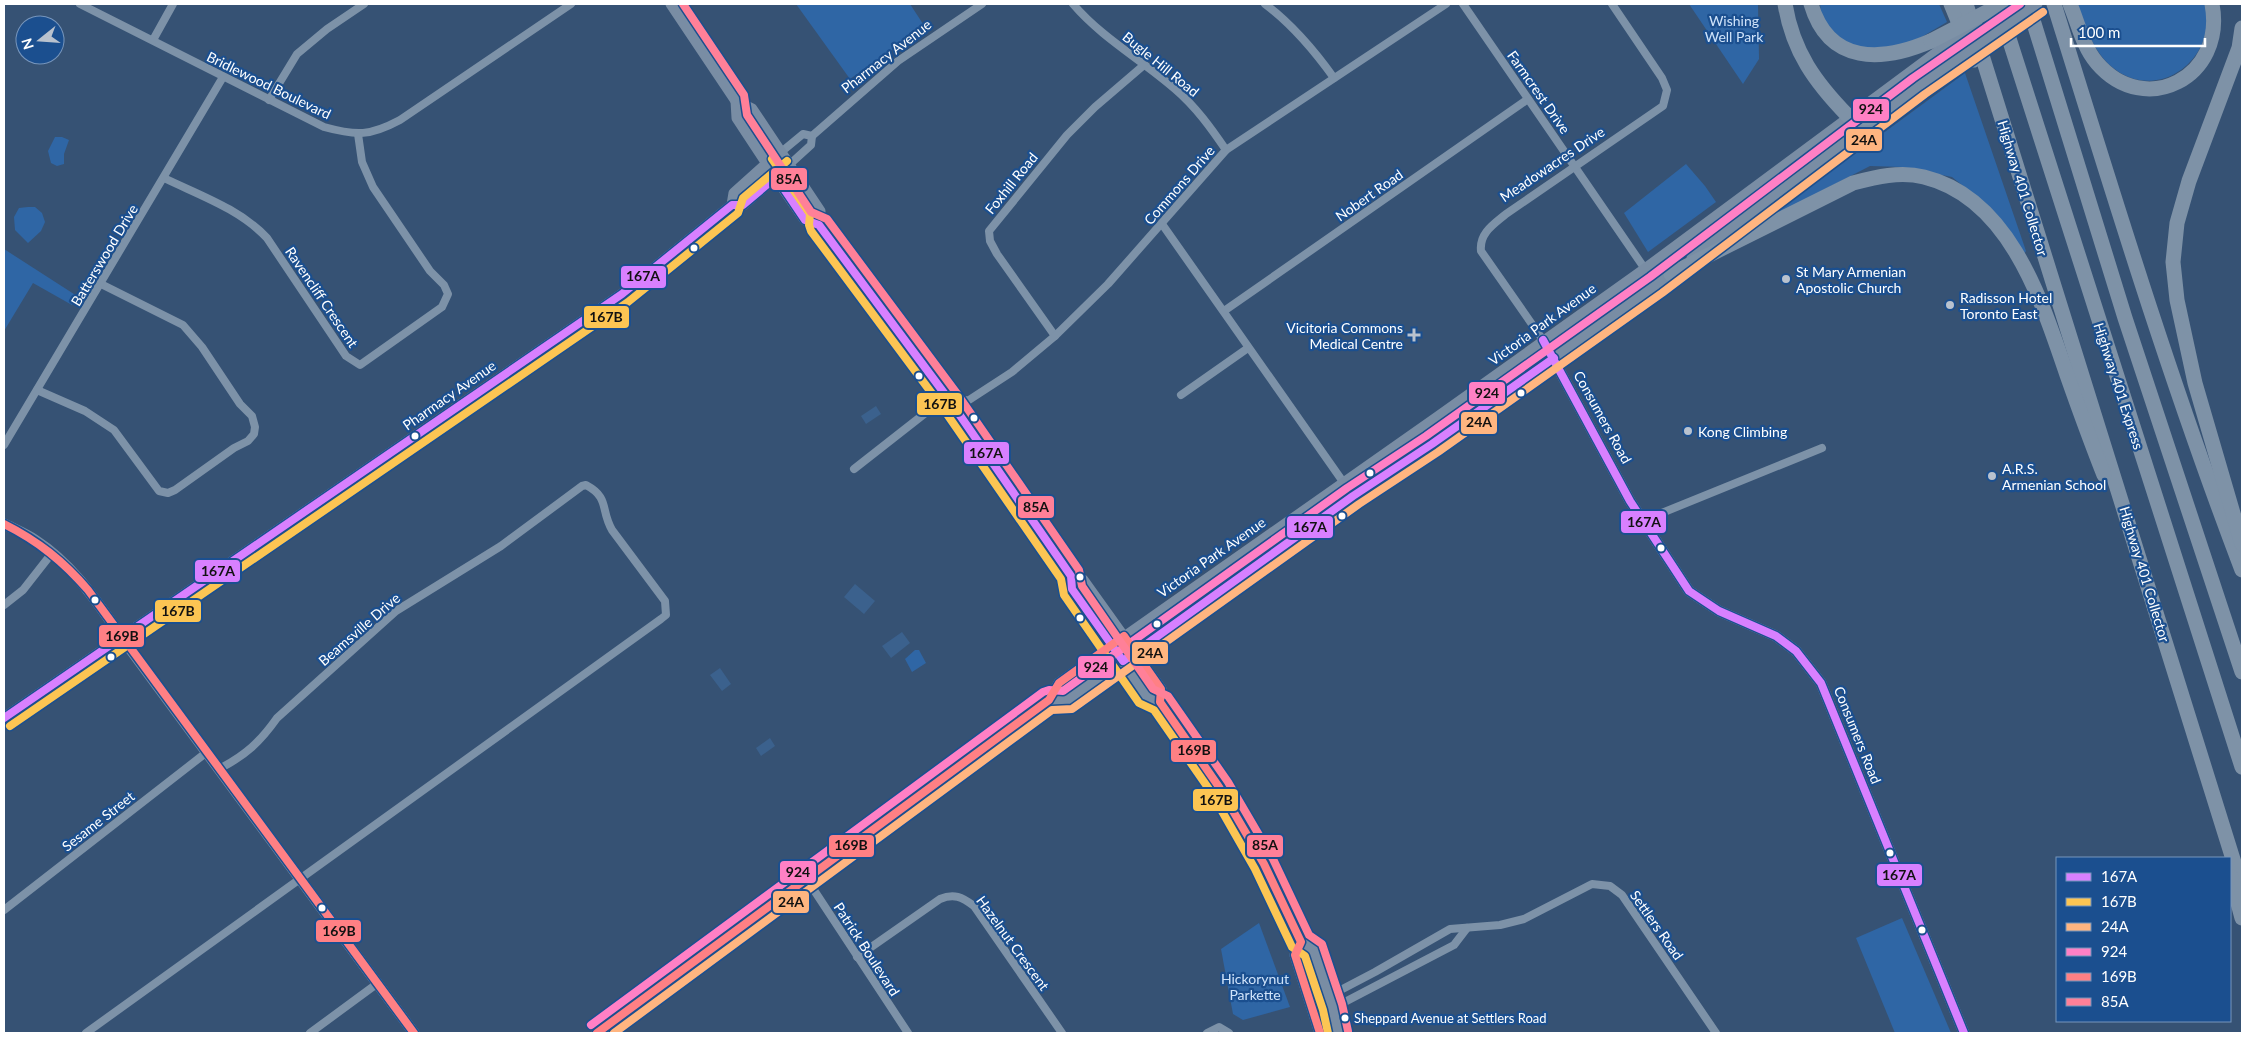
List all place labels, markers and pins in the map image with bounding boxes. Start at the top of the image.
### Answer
unlabelled marker [689,243,699,253]
place label: St Mary Armenian Apostolic Church [1796,263,1906,296]
marker: St Mary Armenian Apostolic Church [1780,273,1792,285]
place label: Radisson Hotel Toronto East [1960,289,2052,322]
marker: Radisson Hotel Toronto East [1944,299,1956,311]
place label: Vicitoria Commons Medical Centre [1286,319,1403,352]
marker: Vicitoria Commons Medical Centre [1407,328,1421,342]
unlabelled marker [914,371,924,381]
unlabelled marker [1516,388,1526,398]
unlabelled marker [969,413,979,423]
place label: Kong Climbing [1698,423,1787,440]
marker: Kong Climbing [1682,425,1694,437]
unlabelled marker [410,431,420,441]
place label: A.R.S. Armenian School [2002,460,2106,493]
unlabelled marker [1365,468,1375,478]
marker: A.R.S. Armenian School [1986,470,1998,482]
unlabelled marker [1337,511,1347,521]
unlabelled marker [1656,543,1666,553]
unlabelled marker [1075,572,1085,582]
unlabelled marker [90,595,100,605]
unlabelled marker [1075,613,1085,623]
unlabelled marker [1152,619,1162,629]
unlabelled marker [106,652,116,662]
unlabelled marker [1885,848,1895,858]
unlabelled marker [317,903,327,913]
unlabelled marker [1917,925,1927,935]
place label: Sheppard Avenue at Settlers Road [1354,1010,1547,1026]
marker: Sheppard Avenue at Settlers Road [1340,1013,1350,1023]

